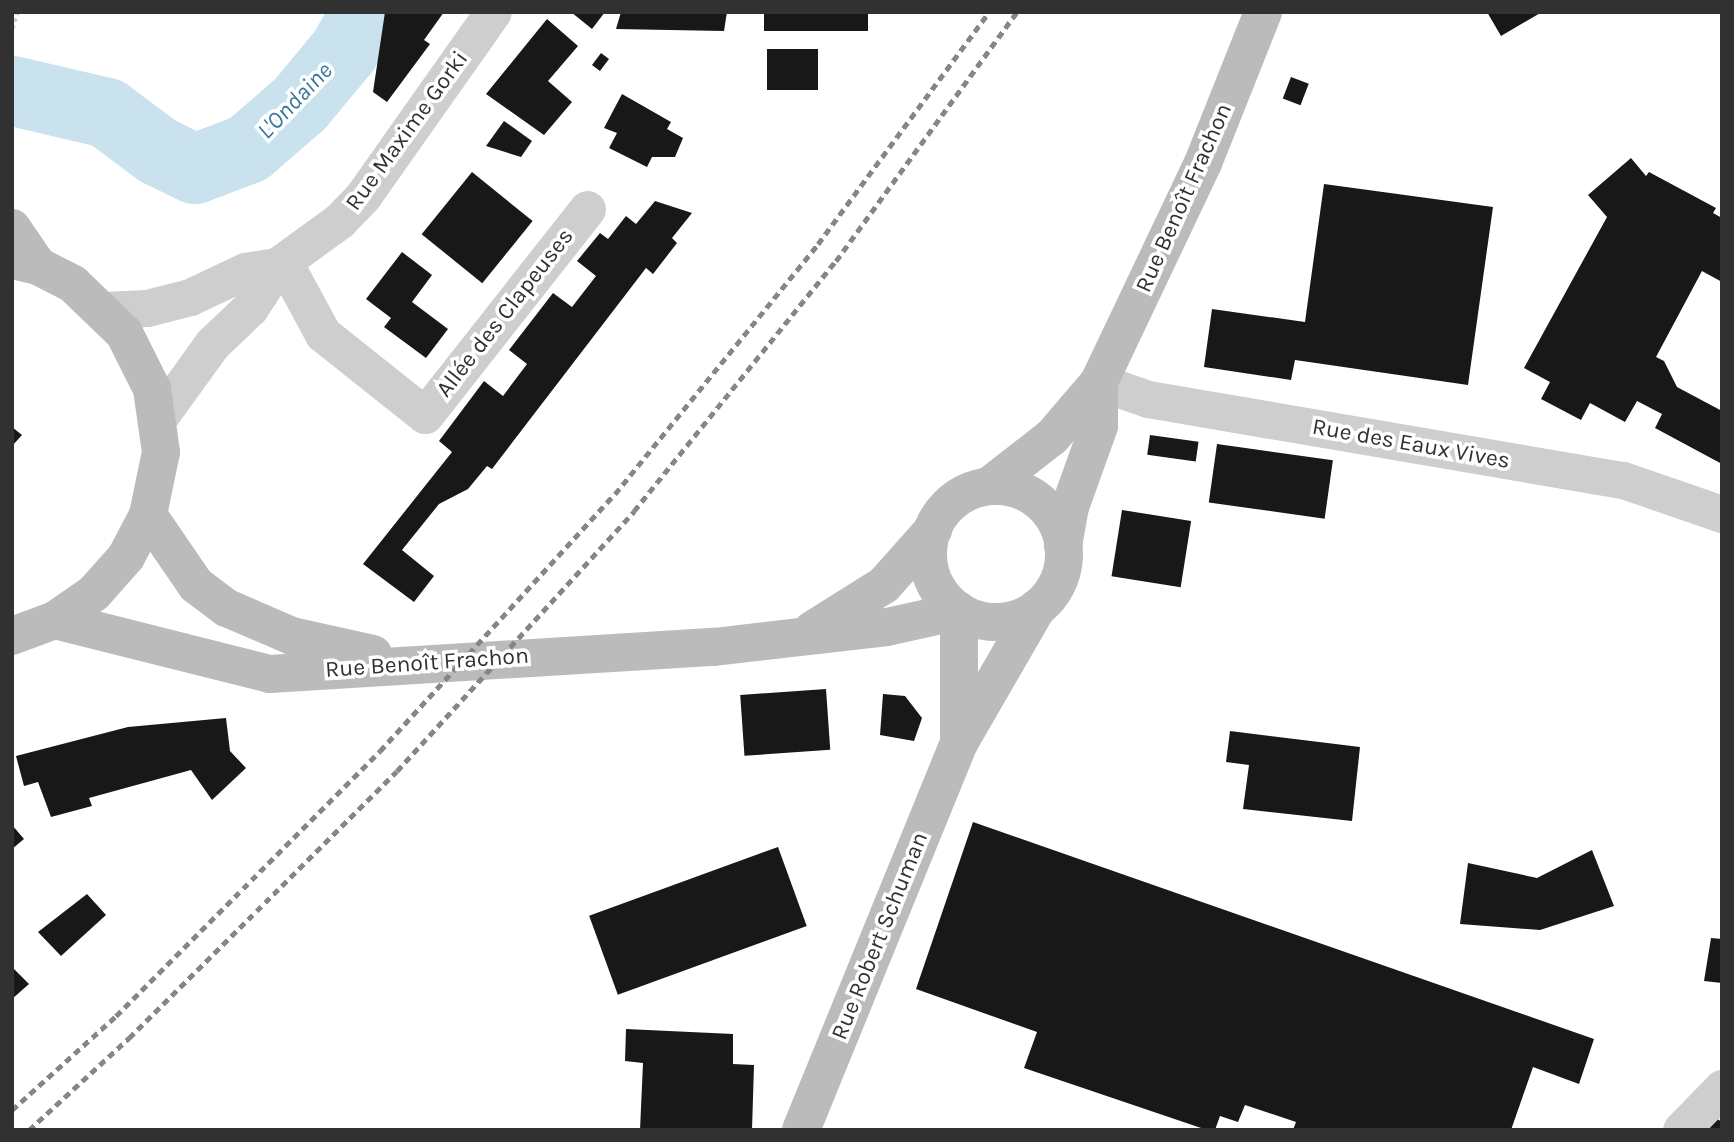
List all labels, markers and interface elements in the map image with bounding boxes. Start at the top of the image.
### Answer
street label: Rue Maxime Gorki [340,46,474,216]
water label: L'Ondaine [251,57,339,145]
street label: Rue Benoît Frachon [1130,99,1238,297]
street label: Allée des Clapeuses [431,223,579,403]
street label: Rue des Eaux Vives [1310,413,1512,475]
street label: Rue Benoît Frachon [324,642,530,684]
street label: Rue Robert Schuman [826,828,934,1044]

